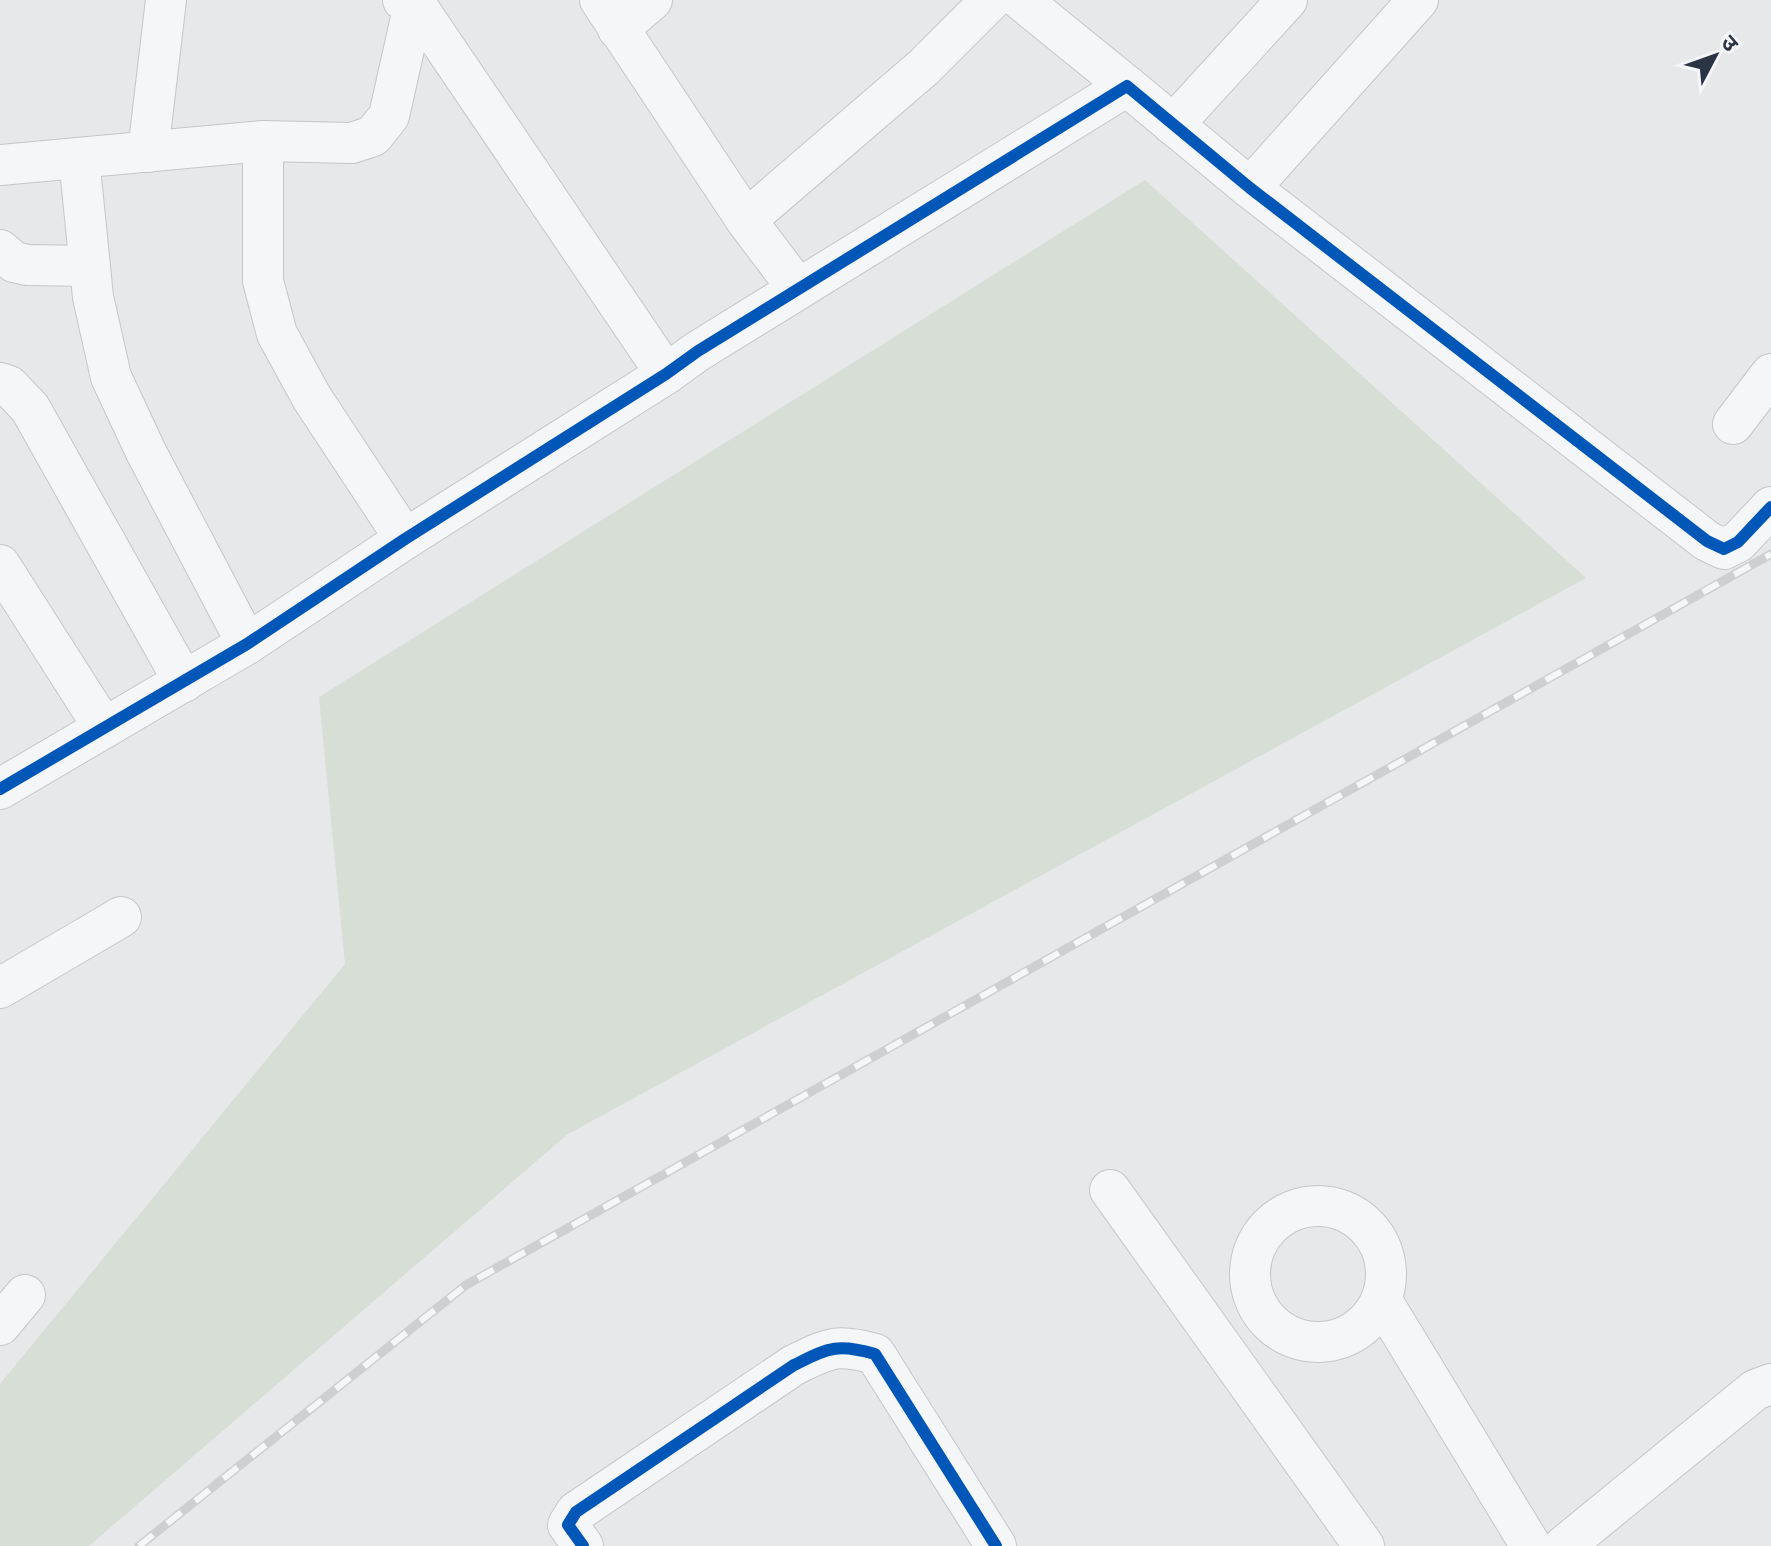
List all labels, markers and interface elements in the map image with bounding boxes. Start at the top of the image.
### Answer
north arrow [1675,16,1755,96]
text: उ [1715,28,1747,58]

